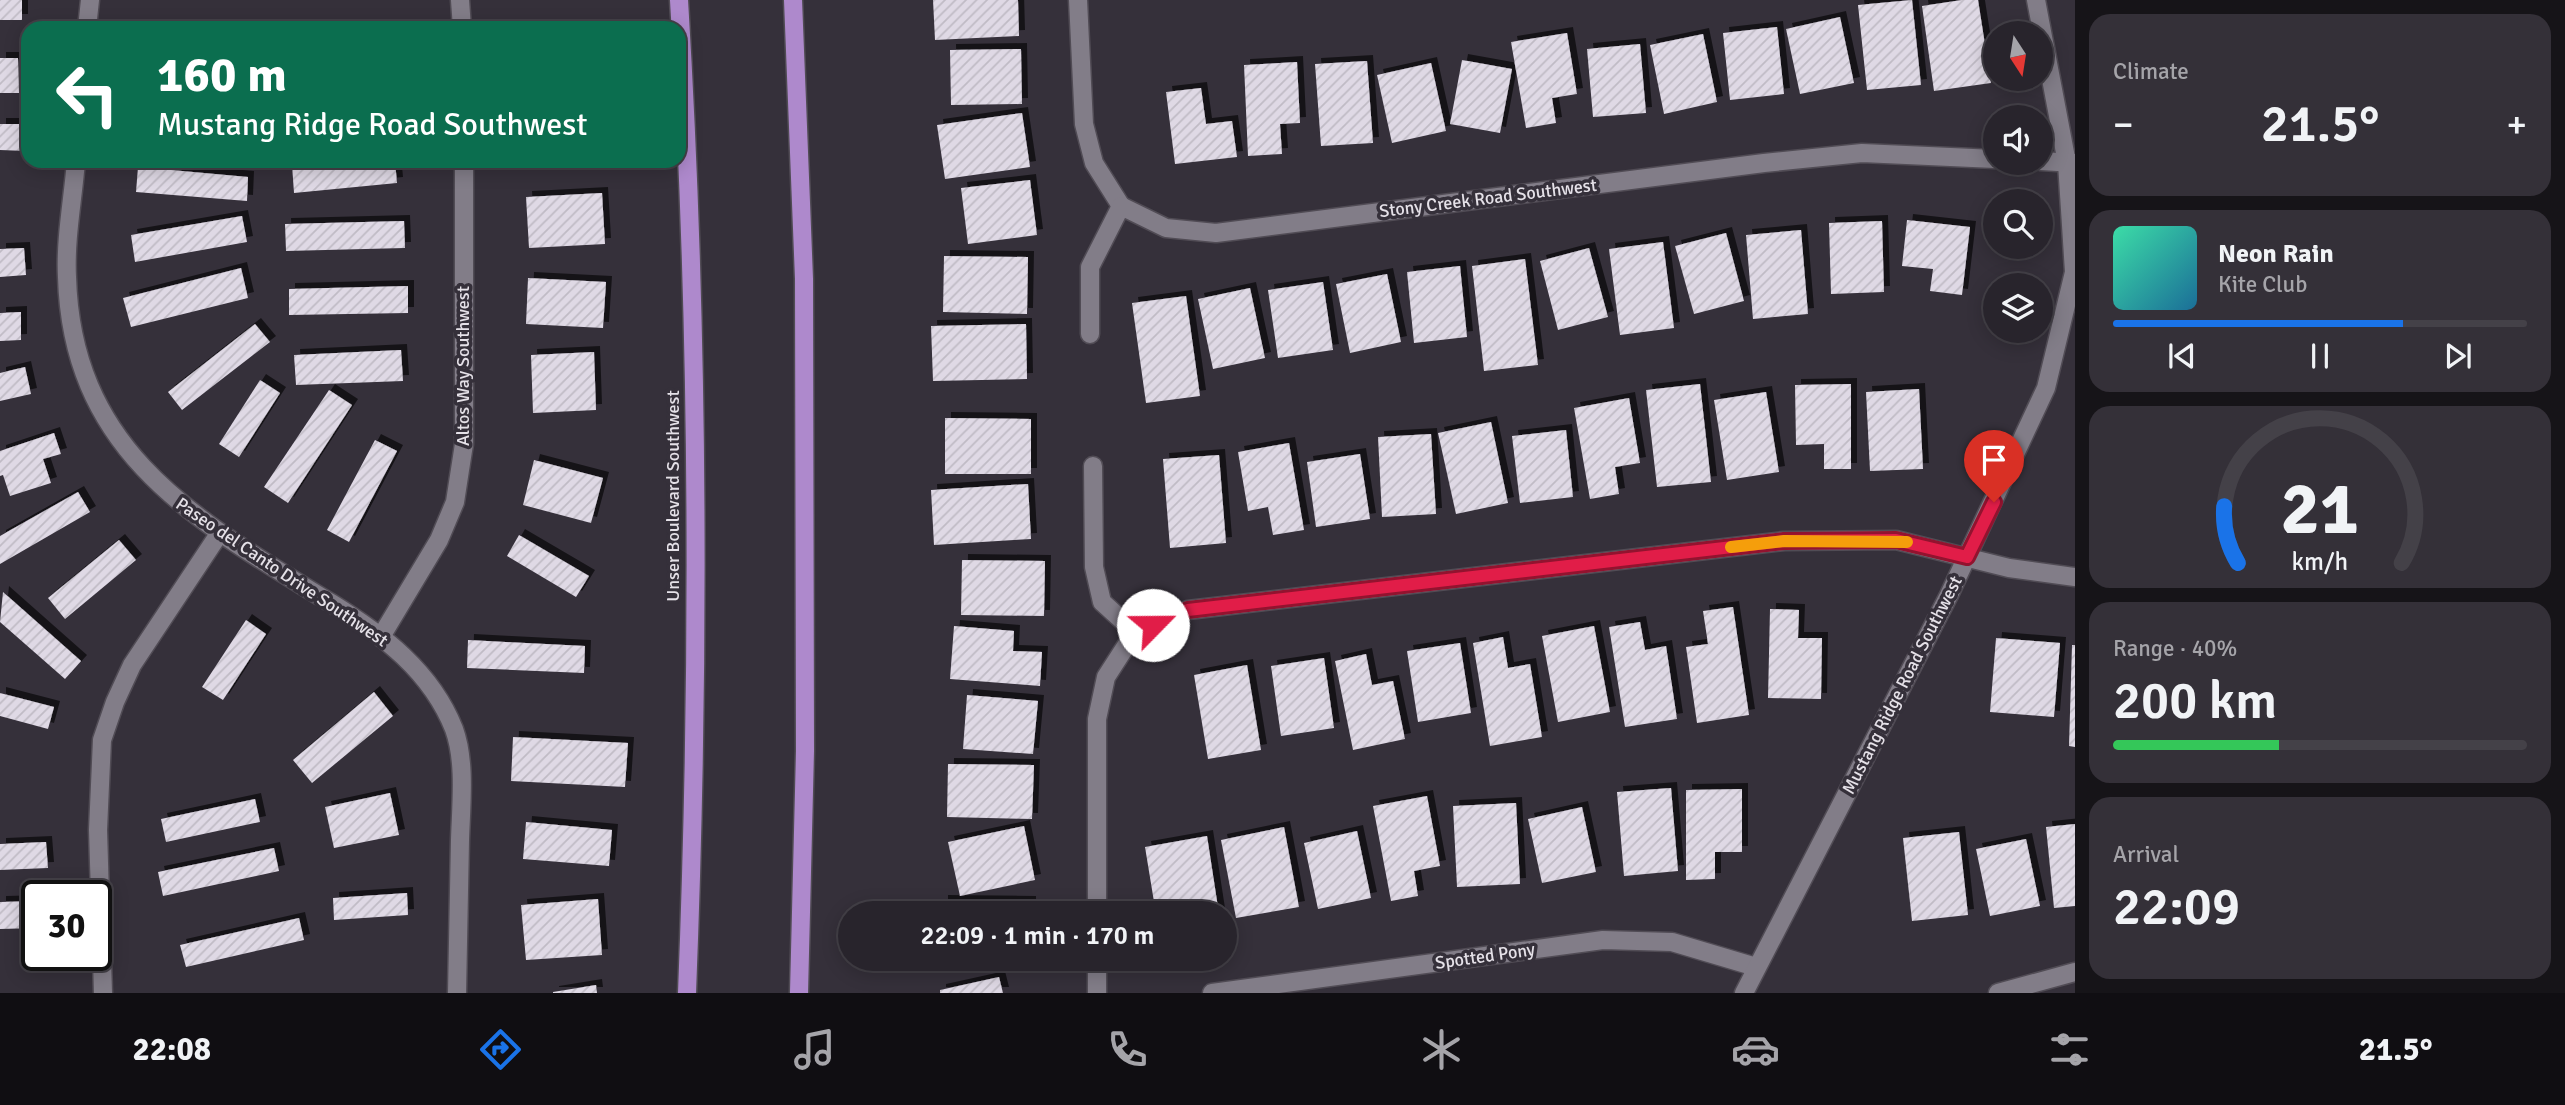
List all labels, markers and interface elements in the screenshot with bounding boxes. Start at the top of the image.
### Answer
north arrow [1983,21,2053,91]
map controls [1983,21,2053,343]
text: 160 m [157,45,287,105]
icon: left [42,49,133,140]
text: Climate [2113,57,2189,86]
text: 21.5° [2261,92,2379,156]
text: − [2113,101,2134,148]
text: + [2506,101,2527,148]
text: Mustang Ridge Road Southwest [157,105,587,144]
button: sound [1983,105,2053,175]
street label: Stony Creek Road Southwest [1378,174,1598,222]
button: search [1983,189,2053,259]
text: Neon Rain [2218,238,2334,270]
text: Kite Club [2218,270,2307,299]
button: layers [1983,273,2053,343]
street label: Altos Way Southwest [452,286,474,446]
icon: previous [2163,337,2201,375]
icon: pause [2301,337,2339,375]
icon: next [2439,337,2477,375]
street label: Unser Boulevard Southwest [662,390,684,602]
pin [1964,430,2024,502]
icon: arrive [1975,441,2013,479]
text: 21 [2281,465,2359,554]
street label: Paseo del Canto Drive Southwest [172,493,392,651]
text: km/h [2292,545,2348,576]
street label: Mustang Ridge Road Southwest [1837,572,1967,798]
position arrow [1116,588,1190,662]
text: Range · 40% [2113,634,2237,663]
text: 200 km [2113,669,2277,733]
text: Arrival [2113,840,2179,869]
text: 22:09 [2113,875,2240,939]
speed limit sign: 30 [21,880,112,971]
text: 22:09 · 1 min · 170 m [921,920,1154,952]
street label: Spotted Pony [1434,938,1537,974]
icon: directions [476,1025,525,1074]
icon: music [790,1025,839,1074]
icon: phone [1103,1025,1152,1074]
icon: climate [1417,1025,1466,1074]
icon: car [1731,1025,1780,1074]
icon: filters [2045,1025,2094,1074]
text: 22:08 [132,1030,211,1069]
text: 21.5° [2359,1030,2433,1069]

